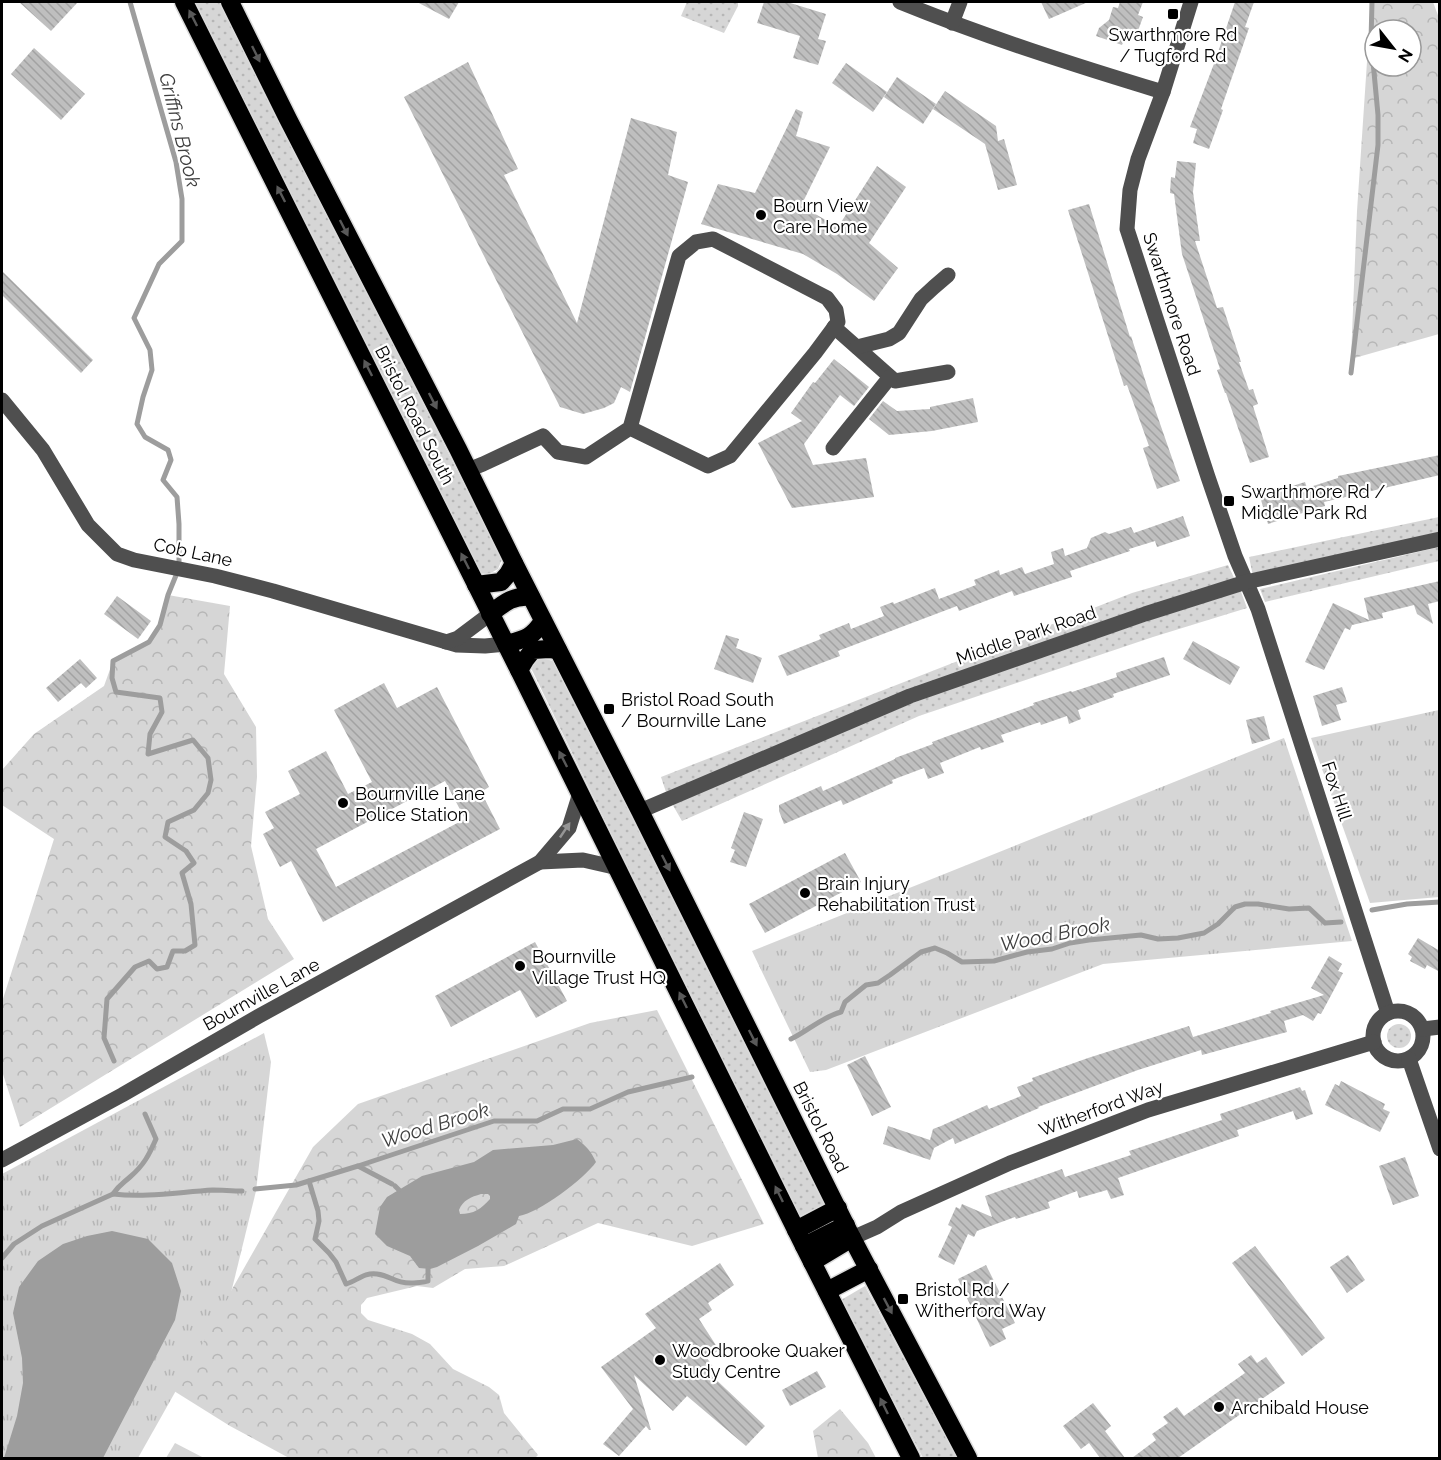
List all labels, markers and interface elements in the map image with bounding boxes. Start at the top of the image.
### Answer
marker: Swarthmore Rd / Tugford Rd [1166,7,1180,21]
one-way arrow [188,10,197,27]
north arrow [1363,18,1423,78]
place label: Swarthmore Rd / Tugford Rd [1109,24,1237,66]
one-way arrow [251,45,260,62]
text: N [1394,45,1417,66]
water label: Griffins Brook [154,70,206,190]
one-way arrow [276,185,286,202]
place label: Bourn View Care Home [773,195,869,237]
marker: Bourn View Care Home [754,208,768,222]
one-way arrow [339,219,349,236]
street label: Swarthmore Road [1139,230,1205,378]
street label: Bristol Road South [371,342,459,488]
one-way arrow [363,360,373,377]
one-way arrow [428,392,438,410]
place label: Swarthmore Rd / Middle Park Rd [1241,481,1385,523]
marker: Swarthmore Rd / Middle Park Rd [1222,494,1236,508]
street label: Cob Lane [152,533,235,571]
one-way arrow [460,553,469,570]
street label: Middle Park Road [953,601,1099,669]
place label: Bristol Road South / Bournville Lane [621,689,774,731]
marker: Bristol Road South / Bournville Lane [602,702,616,716]
one-way arrow [558,750,567,767]
street label: Fox Hill [1318,759,1356,823]
place label: Bournville Lane Police Station [355,783,485,825]
marker: Bournville Lane Police Station [336,796,350,810]
one-way arrow [559,823,571,839]
one-way arrow [661,855,671,872]
place label: Brain Injury Rehabilitation Trust [817,873,975,915]
marker: Brain Injury Rehabilitation Trust [798,886,812,900]
water label: Wood Brook [998,912,1112,956]
place label: Bournville Village Trust HQ [532,946,666,988]
street label: Bournville Lane [199,953,323,1035]
marker: Bournville Village Trust HQ [513,959,527,973]
one-way arrow [678,992,688,1009]
one-way arrow [748,1030,758,1047]
street label: Witherford Way [1036,1076,1166,1140]
street label: Bristol Road [789,1078,853,1176]
water label: Wood Brook [378,1097,492,1153]
one-way arrow [774,1186,783,1203]
place label: Bristol Rd / Witherford Way [915,1279,1046,1321]
marker: Bristol Rd / Witherford Way [896,1292,910,1306]
one-way arrow [883,1298,893,1315]
place label: Woodbrooke Quaker Study Centre [672,1340,846,1382]
marker: Woodbrooke Quaker Study Centre [653,1353,667,1367]
place label: Archibald House [1231,1397,1369,1418]
one-way arrow [879,1398,889,1415]
marker: Archibald House [1212,1400,1226,1414]

